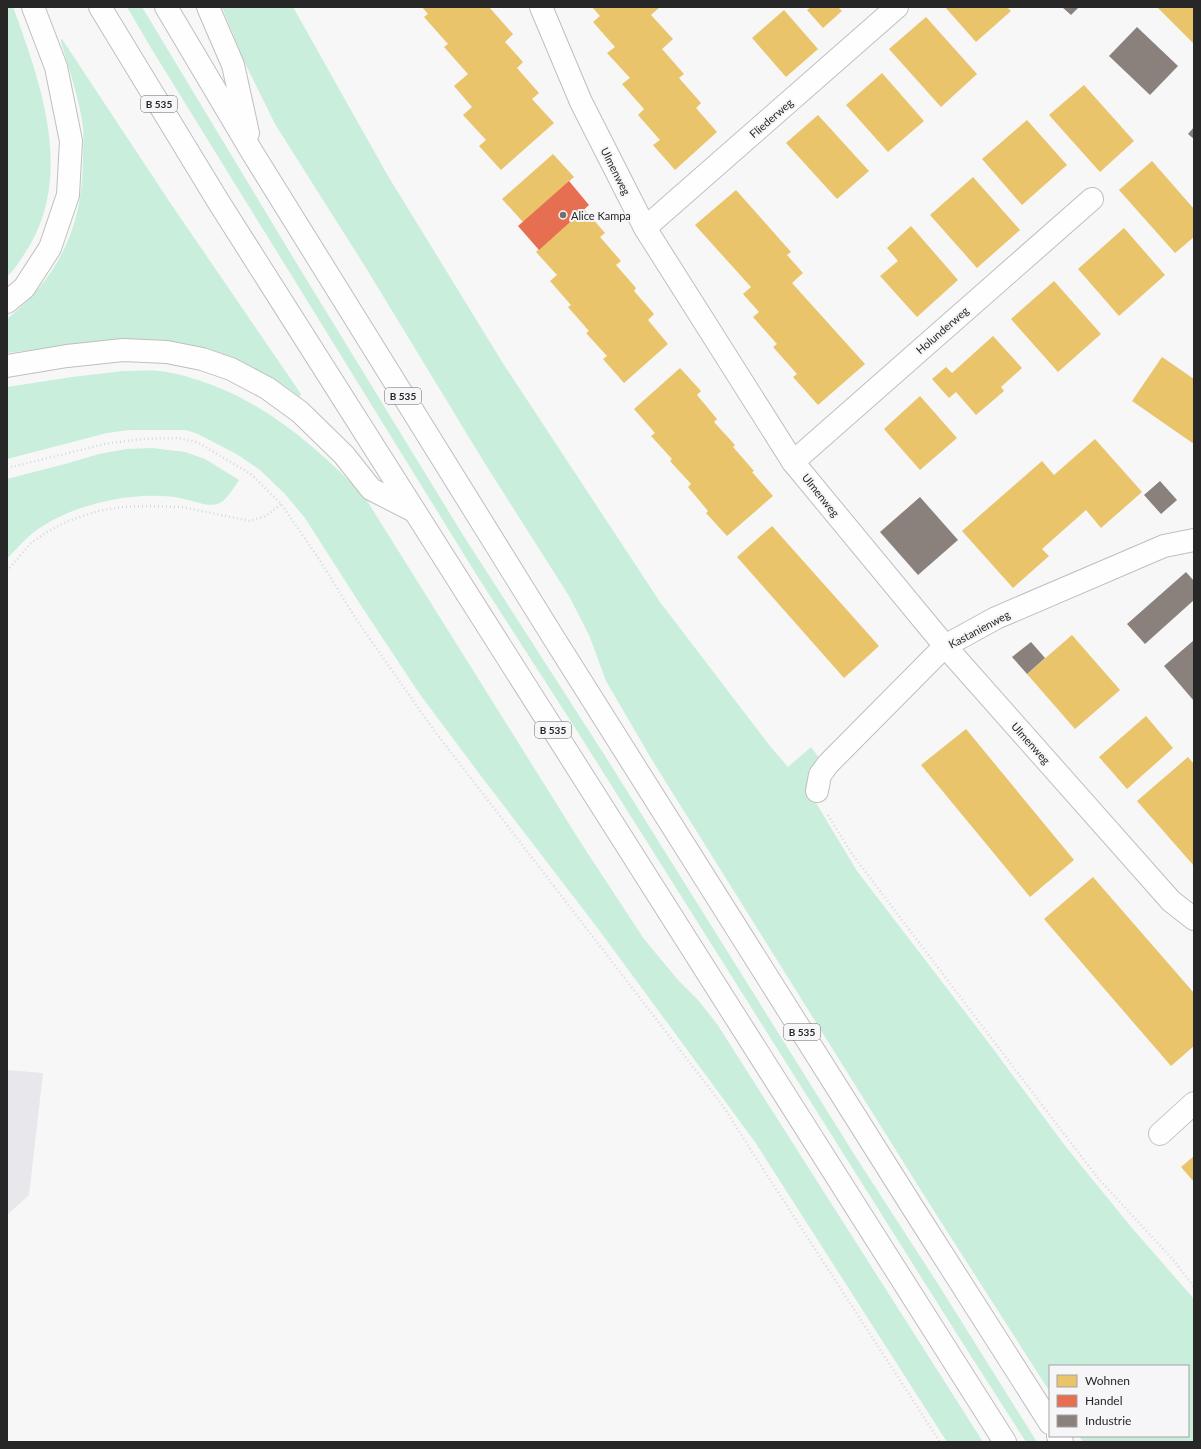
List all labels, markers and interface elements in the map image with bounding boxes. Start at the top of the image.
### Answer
street label: Fliederweg [747,95,796,140]
road number: B 535 [141,96,177,112]
street label: Ulmenweg [598,145,634,197]
place label: Alice Kampa [571,209,631,222]
marker: Alice Kampa [558,210,568,220]
street label: Holunderweg [913,303,971,356]
road number: B 535 [385,388,421,404]
street label: Ulmenweg [800,471,842,519]
street label: Kastanienweg [946,607,1012,651]
street label: Ulmenweg [1009,719,1053,767]
road number: B 535 [535,722,571,738]
road number: B 535 [784,1024,820,1040]
legend [1049,1365,1189,1437]
text: Wohnen [1085,1373,1130,1388]
text: Handel [1085,1393,1123,1408]
text: Industrie [1085,1413,1131,1428]

